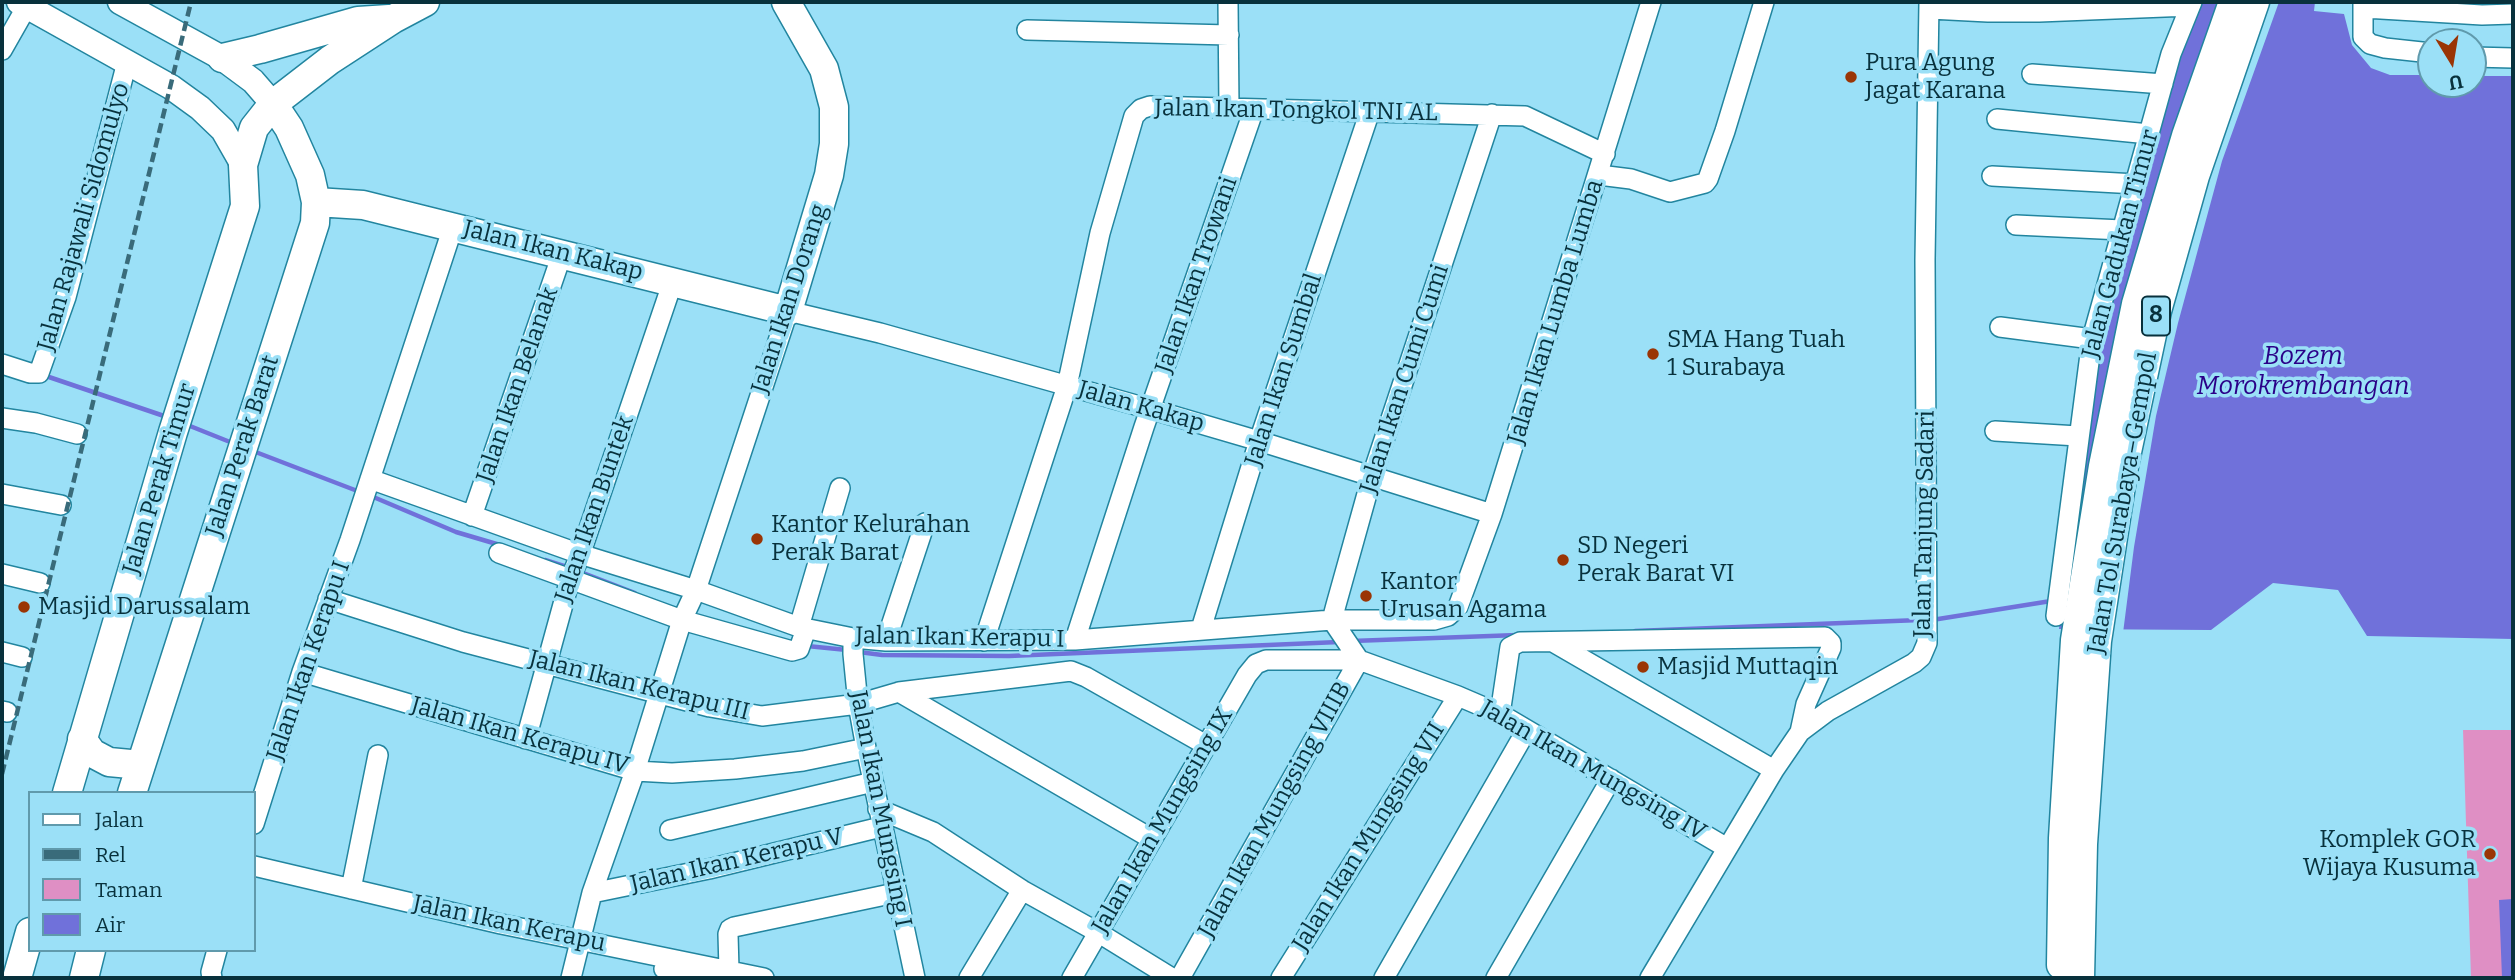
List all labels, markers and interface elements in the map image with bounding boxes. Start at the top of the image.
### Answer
north arrow [2417,28,2487,98]
place label: Pura Agung Jagat Karana [1865,49,2006,105]
marker: Pura Agung Jagat Karana [1843,69,1859,85]
text: U [2447,70,2465,95]
street label: Jalan Rajawali Sidomulyo [32,80,136,354]
street label: Jalan Ikan Tongkol TNI AL [1154,94,1438,128]
street label: Jalan Gadukan Timur [2077,127,2165,361]
street label: Jalan Ikan Trowani [1150,173,1244,377]
street label: Jalan Ikan Lumba Lumba [1502,176,1610,448]
street label: Jalan Ikan Dorang [746,201,834,397]
street label: Jalan Ikan Kakap [460,215,646,287]
street label: Jalan Ikan Cumi Cumi [1354,261,1456,497]
street label: Jalan Ikan Sumbal [1239,270,1329,470]
street label: Jalan Ikan Belanak [471,284,565,486]
road number: 8 [2142,296,2170,336]
place label: SMA Hang Tuah 1 Surabaya [1667,326,1845,382]
water label: Bozem Morokrembangan [2196,341,2410,402]
marker: SMA Hang Tuah 1 Surabaya [1645,346,1661,362]
street label: Jalan Tol Surabaya–Gempol [2082,350,2164,656]
street label: Jalan Perak Barat [200,352,286,540]
street label: Jalan Kakap [1075,375,1207,439]
street label: Jalan Perak Timur [117,380,203,578]
street label: Jalan Tanjung Sadari [1909,410,1941,638]
street label: Jalan Ikan Buntek [550,412,640,606]
place label: Kantor Kelurahan Perak Barat [771,511,970,567]
marker: Kantor Kelurahan Perak Barat [749,531,765,547]
place label: SD Negeri Perak Barat VI [1577,532,1734,588]
marker: SD Negeri Perak Barat VI [1555,552,1571,568]
street label: Jalan Ikan Kerapu I [261,557,357,765]
place label: Kantor Urusan Agama [1380,568,1547,624]
marker: Kantor Urusan Agama [1358,588,1374,604]
place label: Masjid Darussalam [38,593,250,621]
marker: Masjid Darussalam [16,599,32,615]
street label: Jalan Ikan Kerapu I [855,622,1065,654]
street label: Jalan Ikan Kerapu III [526,645,752,727]
place label: Masjid Muttaqin [1657,653,1838,681]
marker: Masjid Muttaqin [1635,659,1651,675]
street label: Jalan Ikan Mungsing VIIIB [1193,677,1357,943]
street label: Jalan Ikan Mungsing I [843,689,917,929]
street label: Jalan Ikan Kerapu IV [408,691,632,781]
street label: Jalan Ikan Mungsing IV [1475,695,1711,847]
street label: Jalan Ikan Mungsing IX [1087,703,1239,939]
street label: Jalan Ikan Mungsing VII [1287,717,1451,957]
legend [28,791,256,952]
text: Jalan [95,807,144,833]
street label: Jalan Ikan Kerapu V [628,823,846,899]
place label: Komplek GOR Wijaya Kusuma [2303,826,2476,882]
text: Rel [95,842,126,868]
marker: Komplek GOR Wijaya Kusuma [2482,846,2498,862]
text: Taman [95,877,162,903]
street label: Jalan Ikan Kerapu [410,890,608,958]
text: Air [95,912,125,938]

